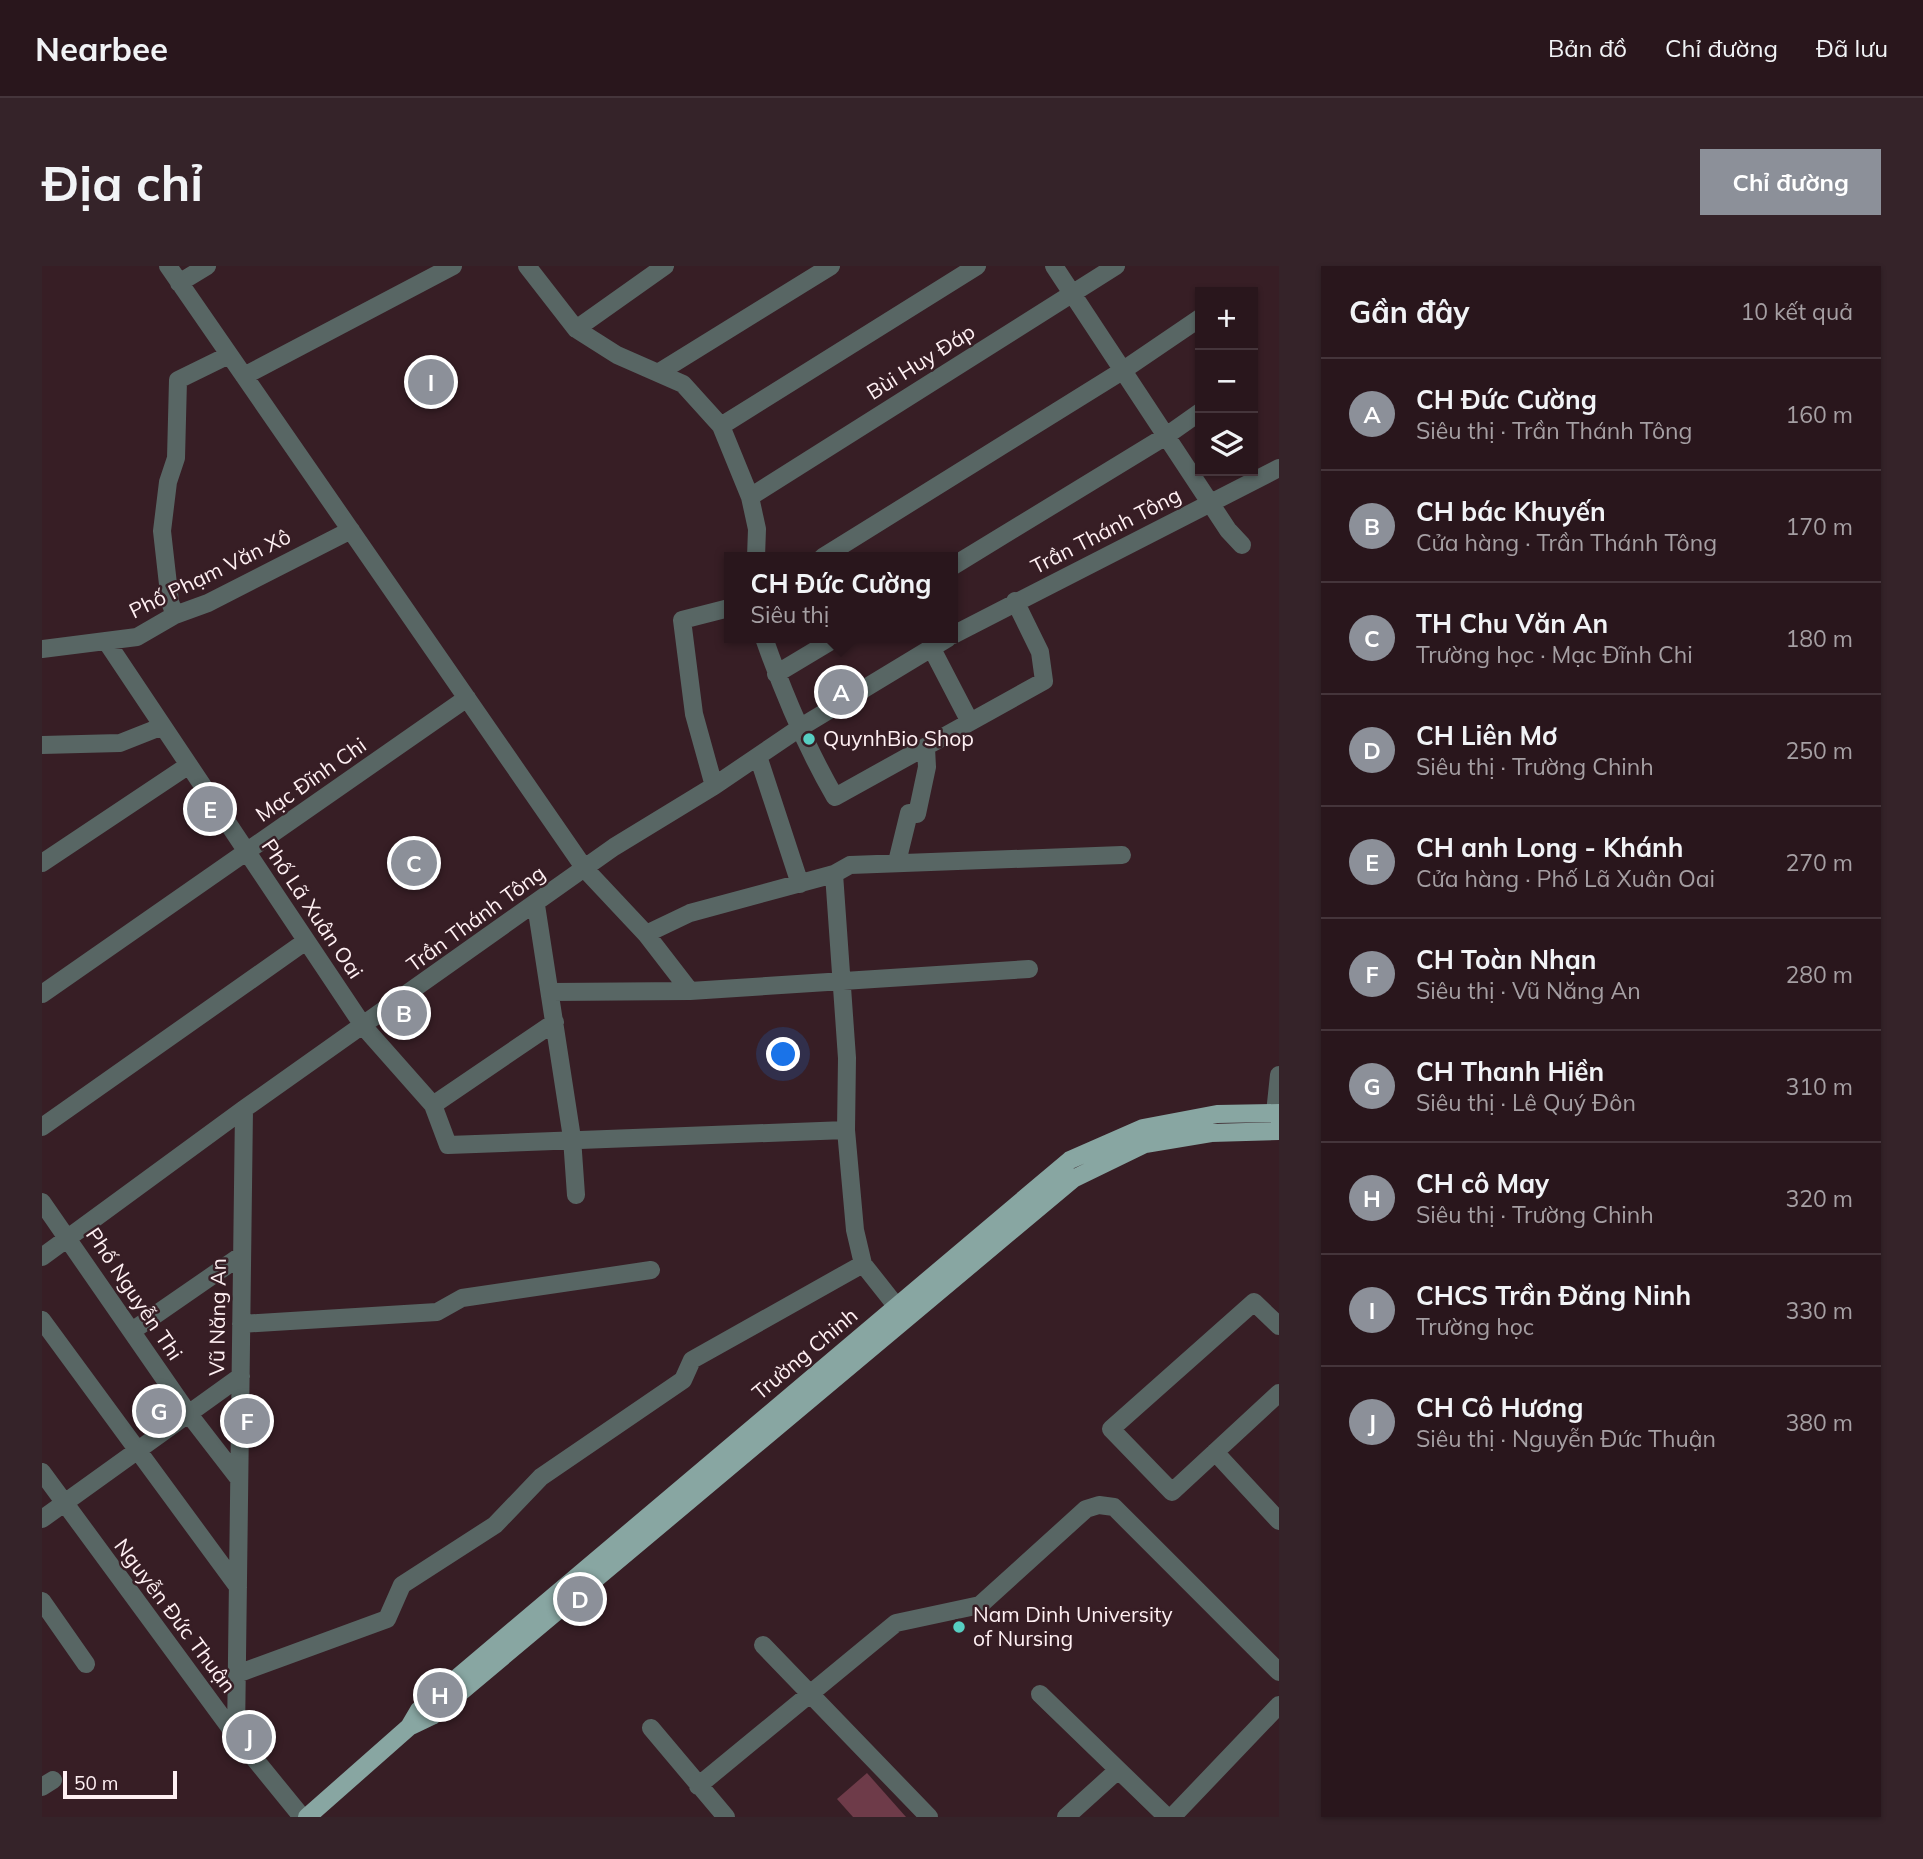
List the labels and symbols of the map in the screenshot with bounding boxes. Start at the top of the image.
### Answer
street label: Bùi Huy Đáp [862,318,979,405]
pin: I [408,356,454,408]
street label: Trần Thánh Tông [1026,481,1185,579]
street label: Phố Phạm Văn Xô [125,523,295,623]
pin: A [818,666,864,718]
place label: QuynhBio Shop [823,725,974,751]
marker: QuynhBio Shop [801,731,817,747]
street label: Mạc Đĩnh Chi [250,732,371,827]
pin: E [187,783,233,835]
street label: Phố Lã Xuân Oai [256,834,369,983]
pin: C [391,837,437,889]
street label: Trần Thánh Tông [401,859,550,977]
pin: B [381,987,427,1039]
your location [766,1037,800,1071]
street label: Phố Nguyễn Thi [81,1222,189,1365]
street label: Vũ Năng An [203,1258,231,1376]
street label: Trường Chinh [746,1302,862,1405]
pin: G [136,1385,182,1437]
pin: F [224,1395,270,1447]
street label: Nguyễn Đức Thuận [109,1533,242,1698]
pin: D [557,1573,603,1625]
place label: Nam Dinh University of Nursing [973,1601,1173,1651]
marker: Nam Dinh University of Nursing [951,1619,967,1635]
pin: H [417,1669,463,1721]
pin: J [226,1711,272,1763]
scale bar [63,1768,177,1800]

